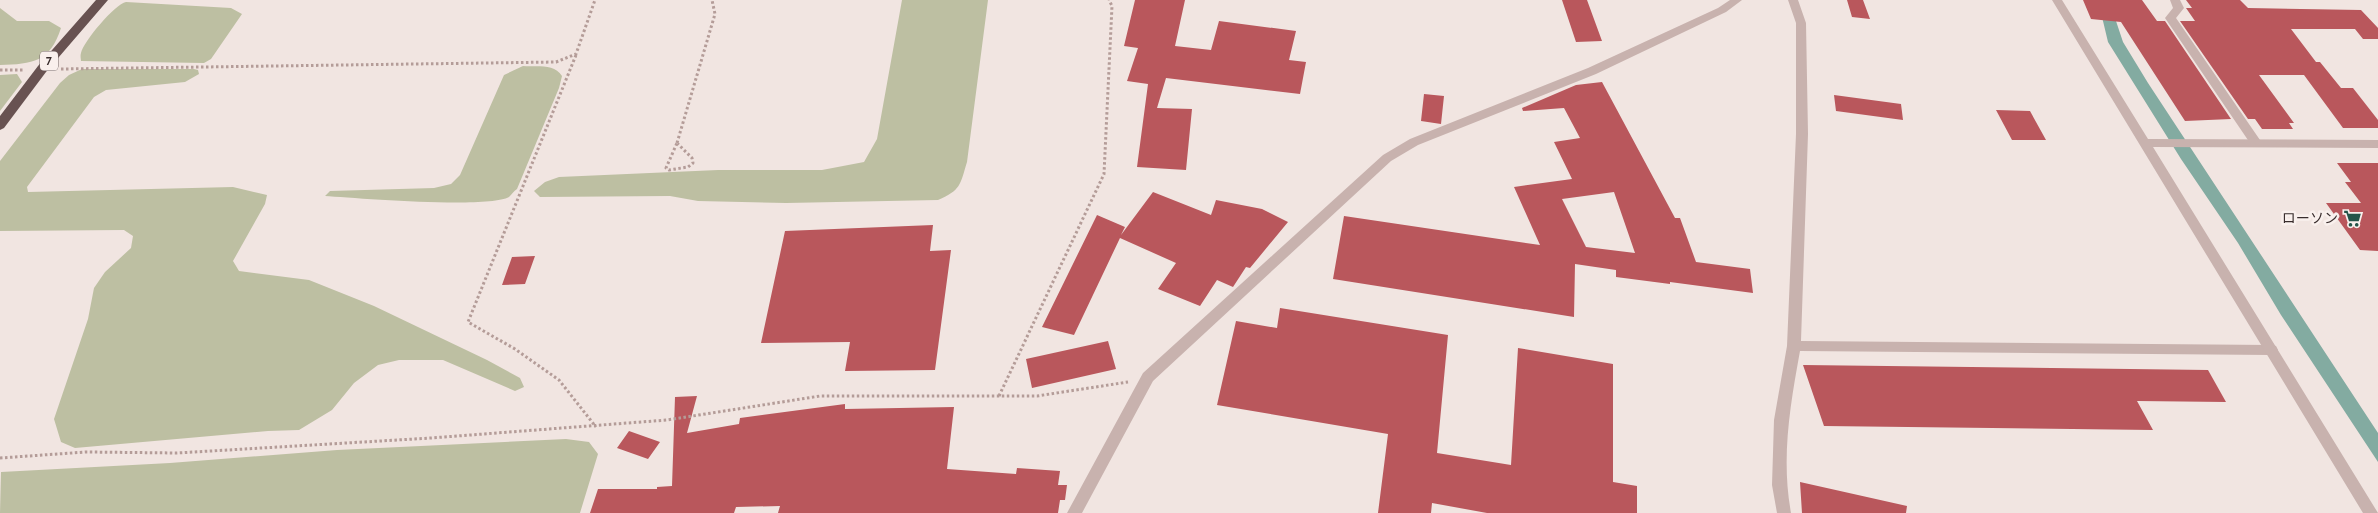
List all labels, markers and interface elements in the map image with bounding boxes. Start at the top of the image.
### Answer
road number: 7 [40,51,58,70]
supermarket icon: ローソン [2342,208,2362,228]
place label: ローソン [2282,209,2338,227]

